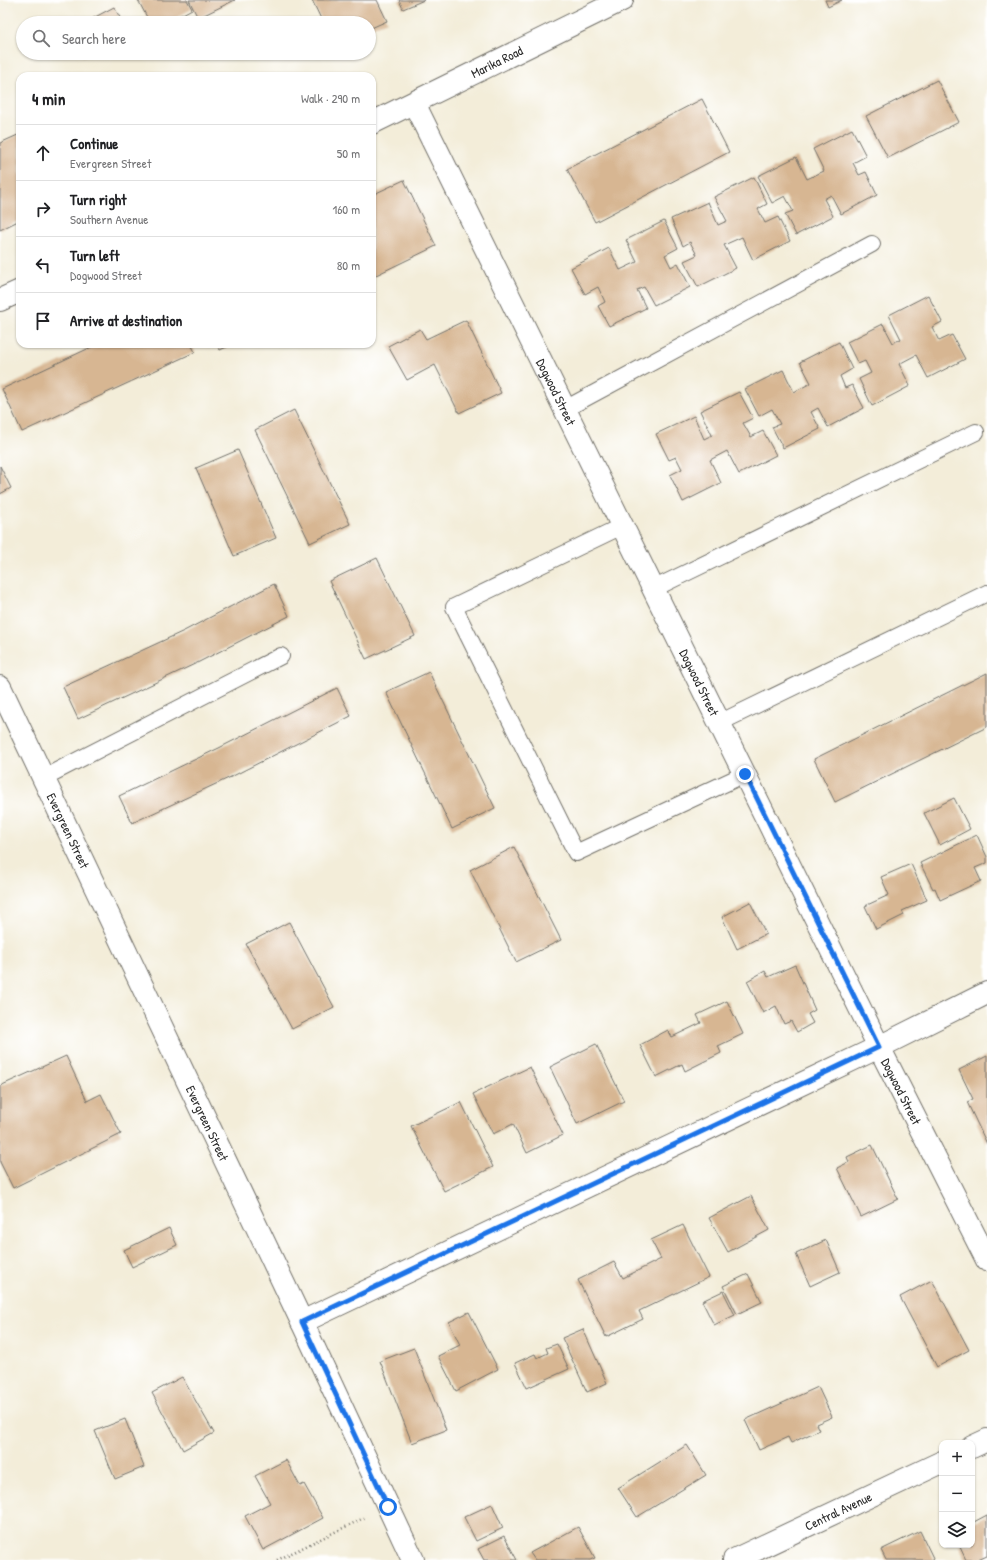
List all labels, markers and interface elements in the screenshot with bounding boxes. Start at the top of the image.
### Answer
search box [16,16,376,60]
icon: search [30,27,52,49]
text: Search here [62,28,126,49]
street label: Marika Road [468,41,526,82]
text: 4 min [32,87,65,110]
text: Walk · 290 m [301,89,360,107]
text: Continue [70,133,118,154]
icon: ahead [32,142,54,164]
text: 50 m [337,144,360,162]
text: Evergreen Street [70,154,151,172]
text: Turn right [70,189,126,210]
icon: right [32,198,54,220]
text: 160 m [332,200,360,218]
text: Southern Avenue [70,210,148,228]
text: Turn left [70,245,120,266]
icon: left [32,254,54,276]
text: 80 m [337,256,360,274]
text: Dogwood Street [70,266,142,284]
icon: arrive [32,310,54,332]
text: Arrive at destination [70,310,182,331]
street label: Dogwood Street [532,356,581,429]
street label: Dogwood Street [675,646,724,719]
route end [736,765,754,783]
street label: Evergreen Street [43,790,94,872]
street label: Dogwood Street [877,1055,926,1128]
street label: Evergreen Street [182,1082,233,1164]
map controls [939,1440,975,1548]
button: + [939,1440,975,1476]
button: − [939,1476,975,1512]
street label: Central Avenue [801,1487,875,1535]
route start [379,1498,397,1516]
button: layers [939,1512,975,1548]

